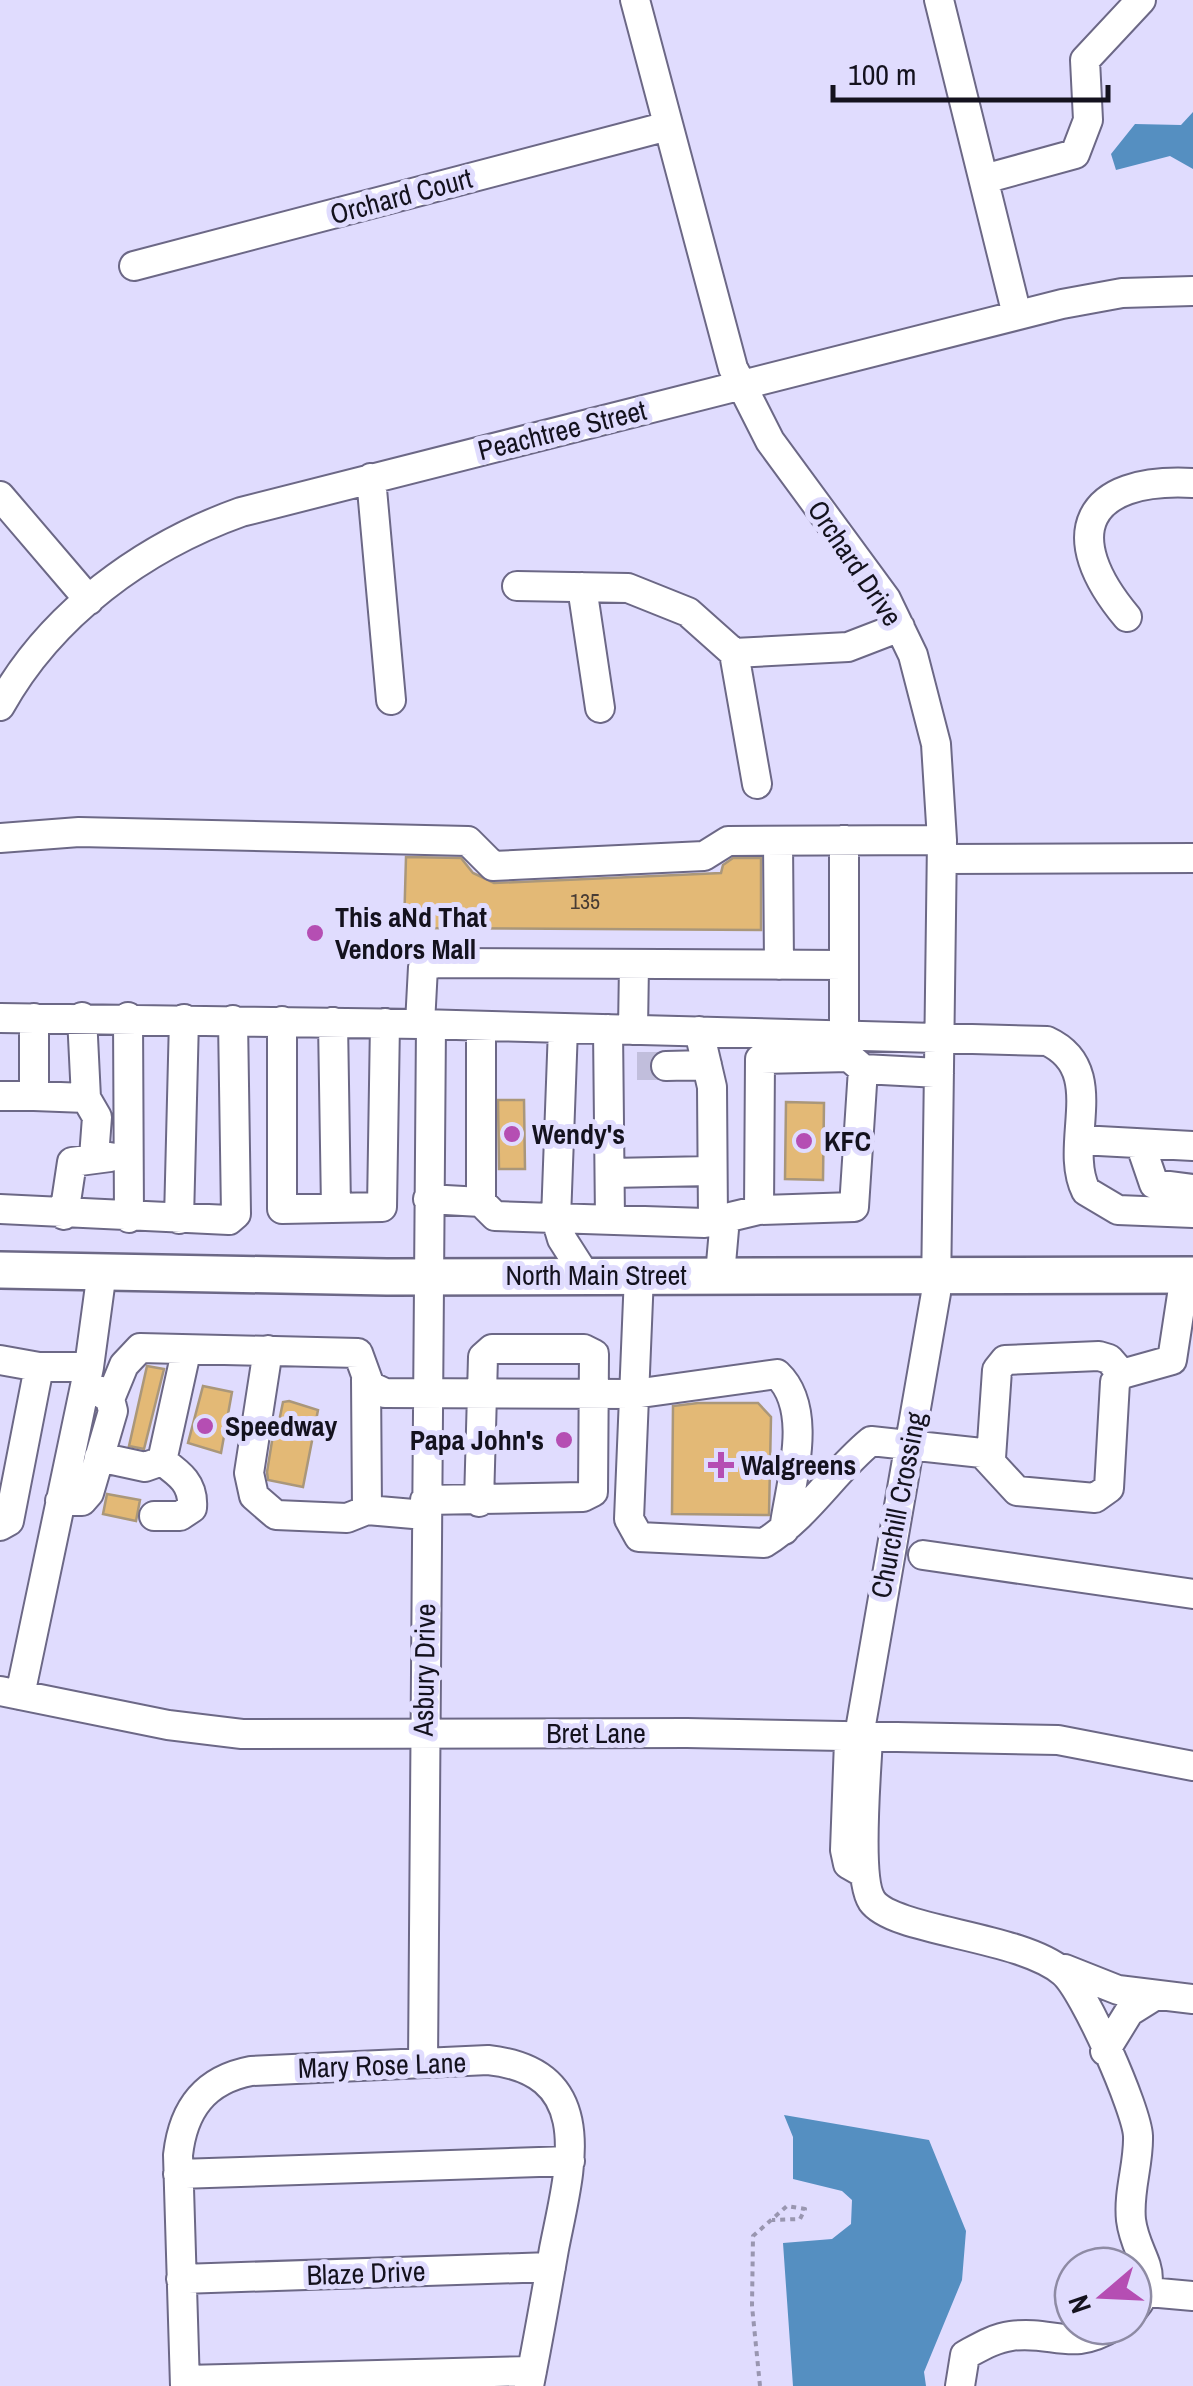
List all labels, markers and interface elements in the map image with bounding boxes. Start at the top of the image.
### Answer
scale bar [833,40,1108,102]
text: 100 m [848,54,916,94]
street label: Orchard Court [326,159,476,233]
street label: Peachtree Street [474,391,650,469]
street label: Orchard Drive [799,493,911,633]
house number: 135 [570,886,600,916]
place label: This aNd That Vendors Mall [335,898,487,968]
marker: This aNd That Vendors Mall [304,922,326,944]
place label: Wendy's [532,1115,625,1153]
place label: KFC [824,1122,871,1160]
marker: Wendy's [501,1123,523,1145]
marker: KFC [793,1130,815,1152]
street label: North Main Street [505,1256,687,1294]
place label: Speedway [225,1407,338,1445]
street label: Churchill Crossing [861,1408,935,1601]
marker: Speedway [194,1415,216,1437]
place label: Papa John's [410,1421,544,1459]
marker: Papa John's [553,1429,575,1451]
place label: Walgreens [741,1446,856,1484]
marker: Walgreens [710,1454,732,1476]
street label: Asbury Drive [404,1603,444,1738]
street label: Bret Lane [546,1714,646,1752]
street label: Mary Rose Lane [297,2043,467,2087]
north arrow [1053,2246,1153,2346]
street label: Blaze Drive [306,2252,426,2294]
text: N [1059,2290,1100,2318]

